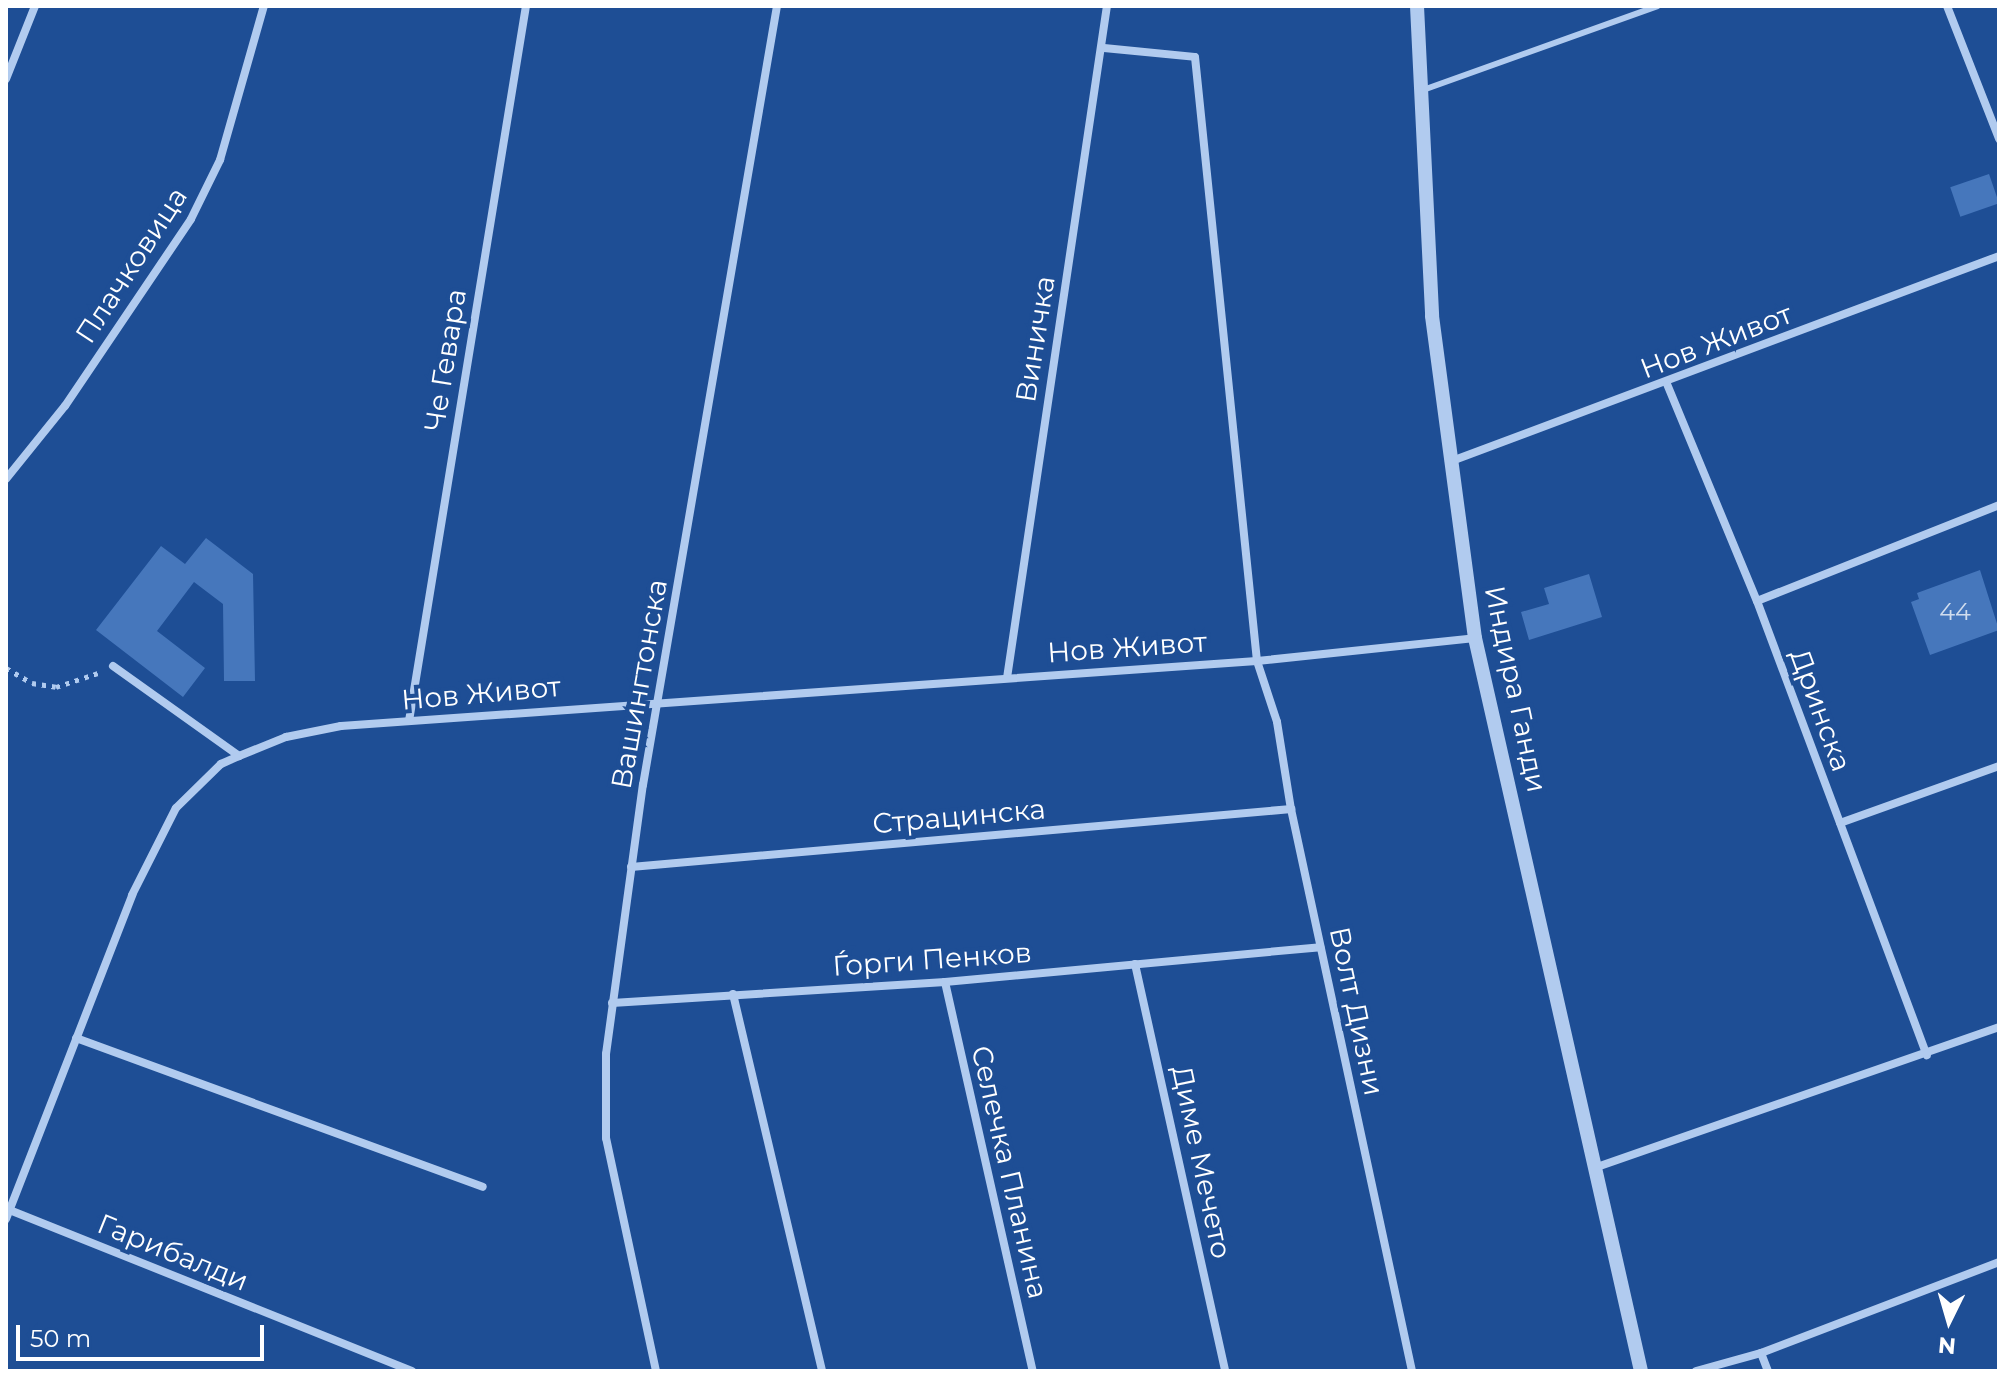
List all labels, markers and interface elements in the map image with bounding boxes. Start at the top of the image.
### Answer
street label: Плачковица [68,181,194,349]
street label: Виничка [1008,273,1062,405]
street label: Че Гевара [417,287,473,433]
street label: Нов Живот [1635,297,1797,385]
street label: Вашингтонска [604,576,674,792]
street label: Индира Ганди [1478,583,1554,795]
house number: 44 [1939,598,1971,626]
street label: Нов Живот [1046,625,1208,669]
street label: Дринска [1783,644,1859,776]
street label: Нов Живот [400,669,562,717]
street label: Страцинска [871,792,1047,840]
street label: Волт Дизни [1323,924,1391,1098]
street label: Ѓорги Пенков [831,935,1033,983]
street label: Селечка Планина [965,1042,1055,1302]
street label: Диме Мечето [1165,1062,1239,1262]
street label: Гарибалди [93,1206,253,1298]
north arrow [1909,1281,1989,1361]
scale bar [20,1309,268,1359]
text: 50 m [30,1324,91,1353]
text: N [1937,1331,1957,1360]

